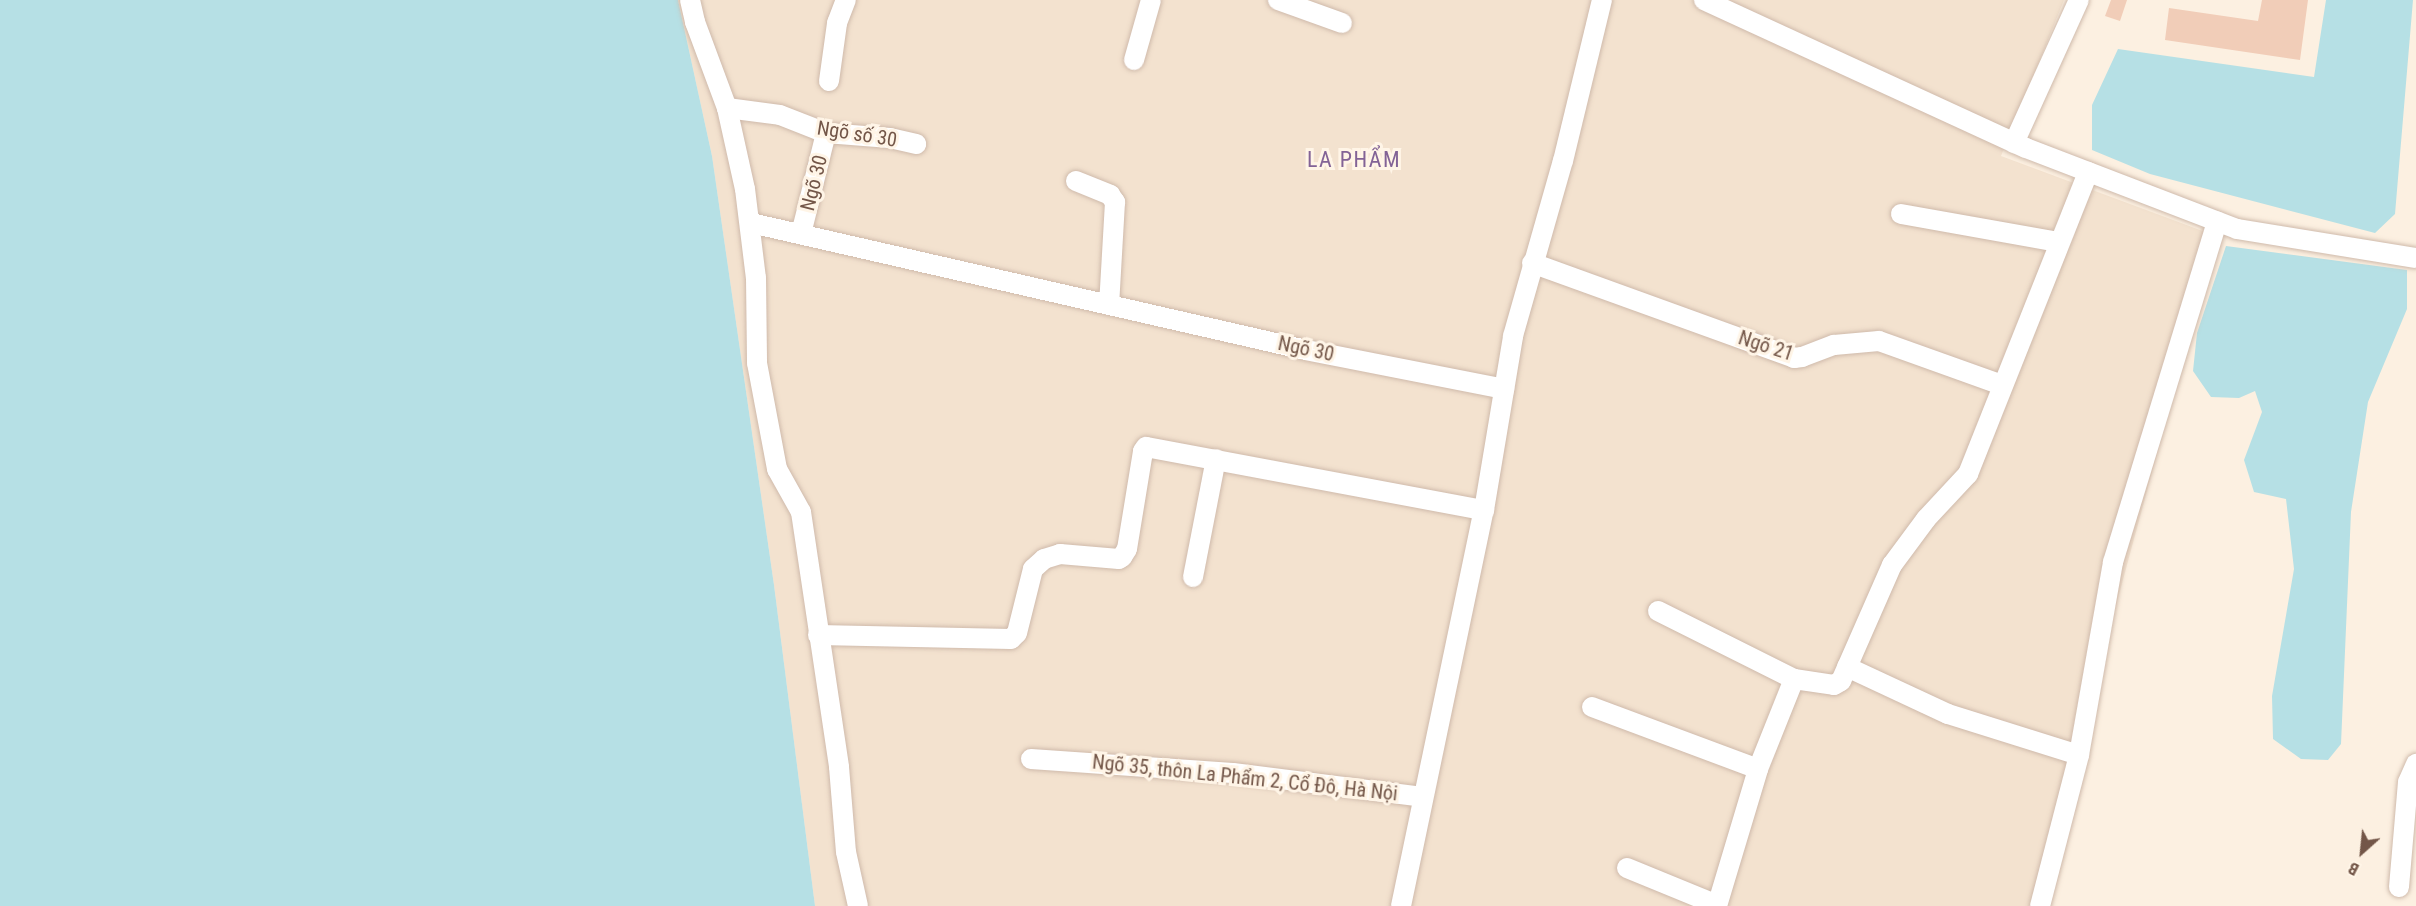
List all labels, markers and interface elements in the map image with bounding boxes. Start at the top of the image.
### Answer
street label: Ngõ số 30 [815,116,899,152]
district label: LA PHẨM [1307,147,1401,173]
street label: Ngõ 30 [796,153,832,213]
street label: Ngõ 21 [1735,326,1797,366]
street label: Ngõ 30 [1276,331,1336,367]
street label: Ngõ 35, thôn La Phẩm 2, Cổ Đô, Hà Nội [1091,750,1399,806]
north arrow [2332,822,2392,882]
text: B [2345,858,2362,879]

